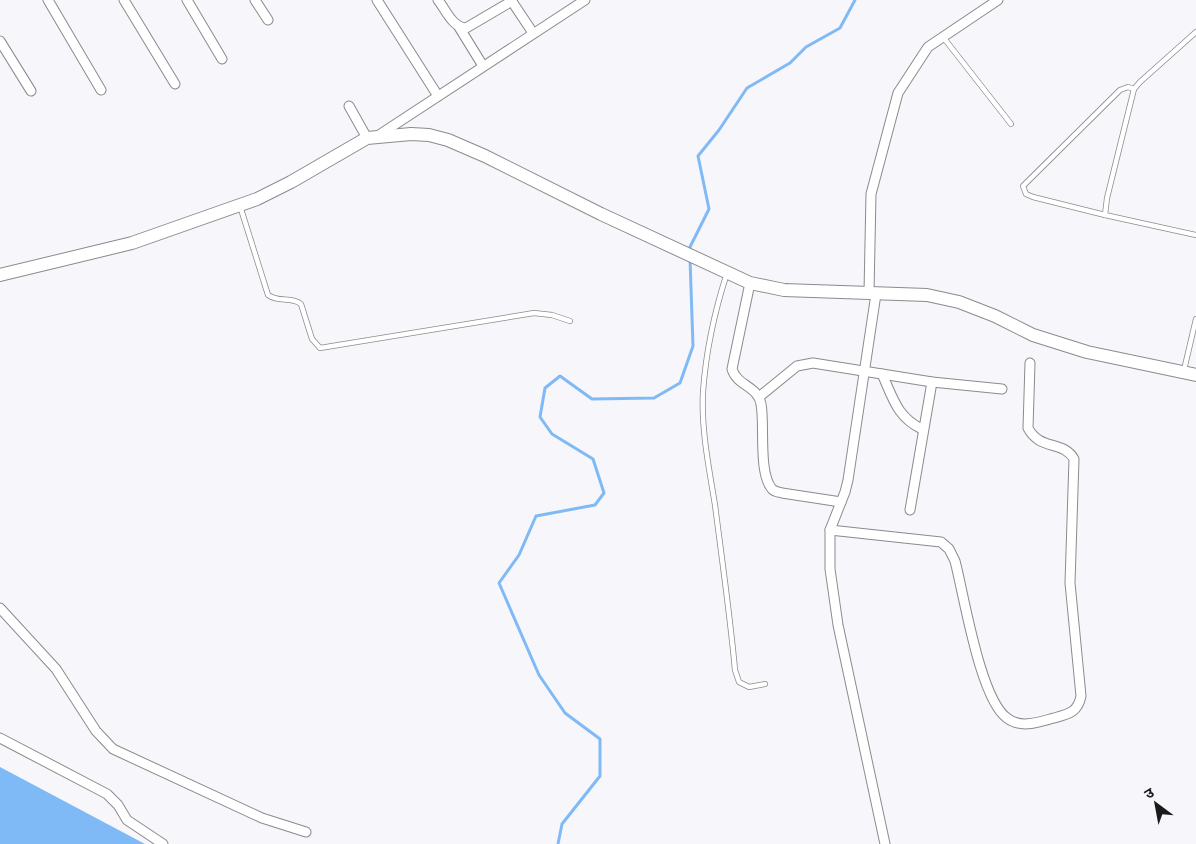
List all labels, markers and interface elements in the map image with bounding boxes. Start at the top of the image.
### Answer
north arrow [1131,779,1181,829]
text: उ [1141,783,1158,803]

